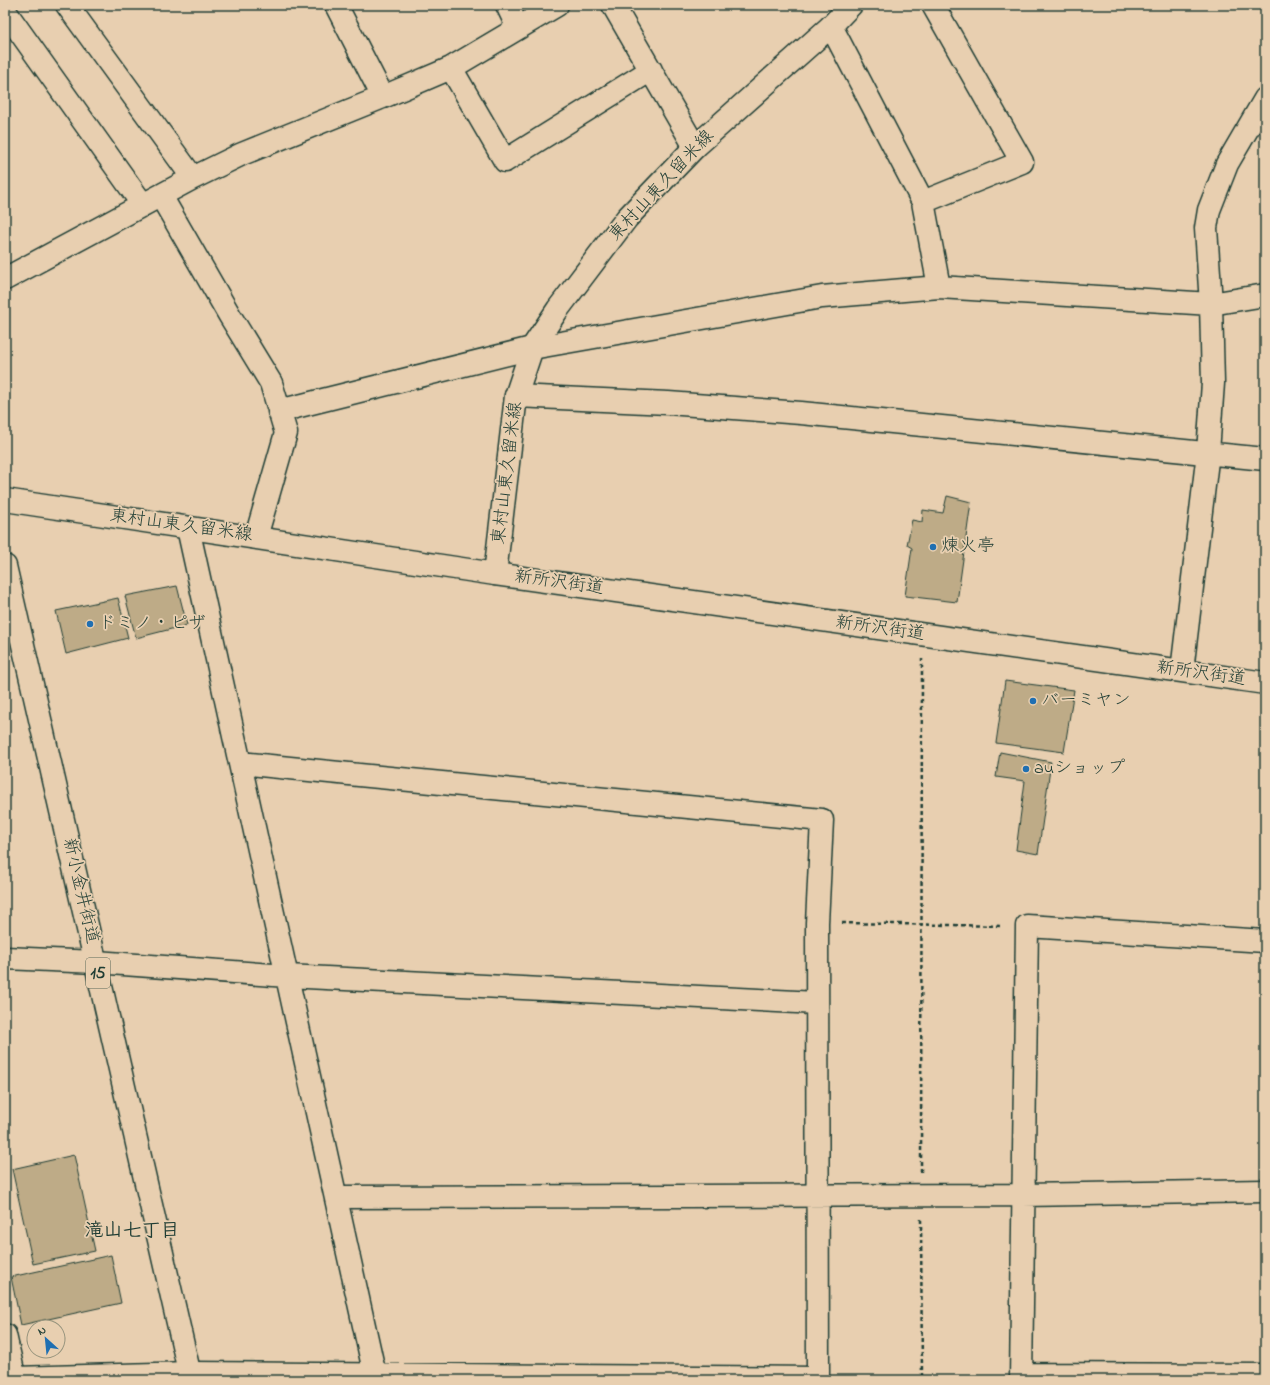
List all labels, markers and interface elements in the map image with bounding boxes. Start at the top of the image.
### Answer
street label: 東村山東久留米線 [603,124,721,248]
street label: 東村山東久留米線 [486,400,530,546]
street label: 東村山東久留米線 [108,503,254,549]
place label: 煉火亭 [941,534,995,560]
marker: 煉火亭 [928,542,938,552]
street label: 新所沢街道 [513,564,605,602]
street label: 新所沢街道 [834,610,926,648]
place label: ドミノ・ピザ [98,611,206,637]
marker: ドミノ・ピザ [85,619,95,629]
street label: 新所沢街道 [1155,655,1247,693]
place label: バーミヤン [1041,688,1131,714]
marker: バーミヤン [1028,696,1038,706]
place label: auショップ [1034,756,1125,782]
marker: auショップ [1021,764,1031,774]
street label: 新小金井街道 [55,835,105,947]
road number: 15 [86,958,110,988]
district label: 滝山七丁目 [84,1218,180,1245]
north arrow [26,1319,66,1359]
text: N [35,1322,49,1340]

